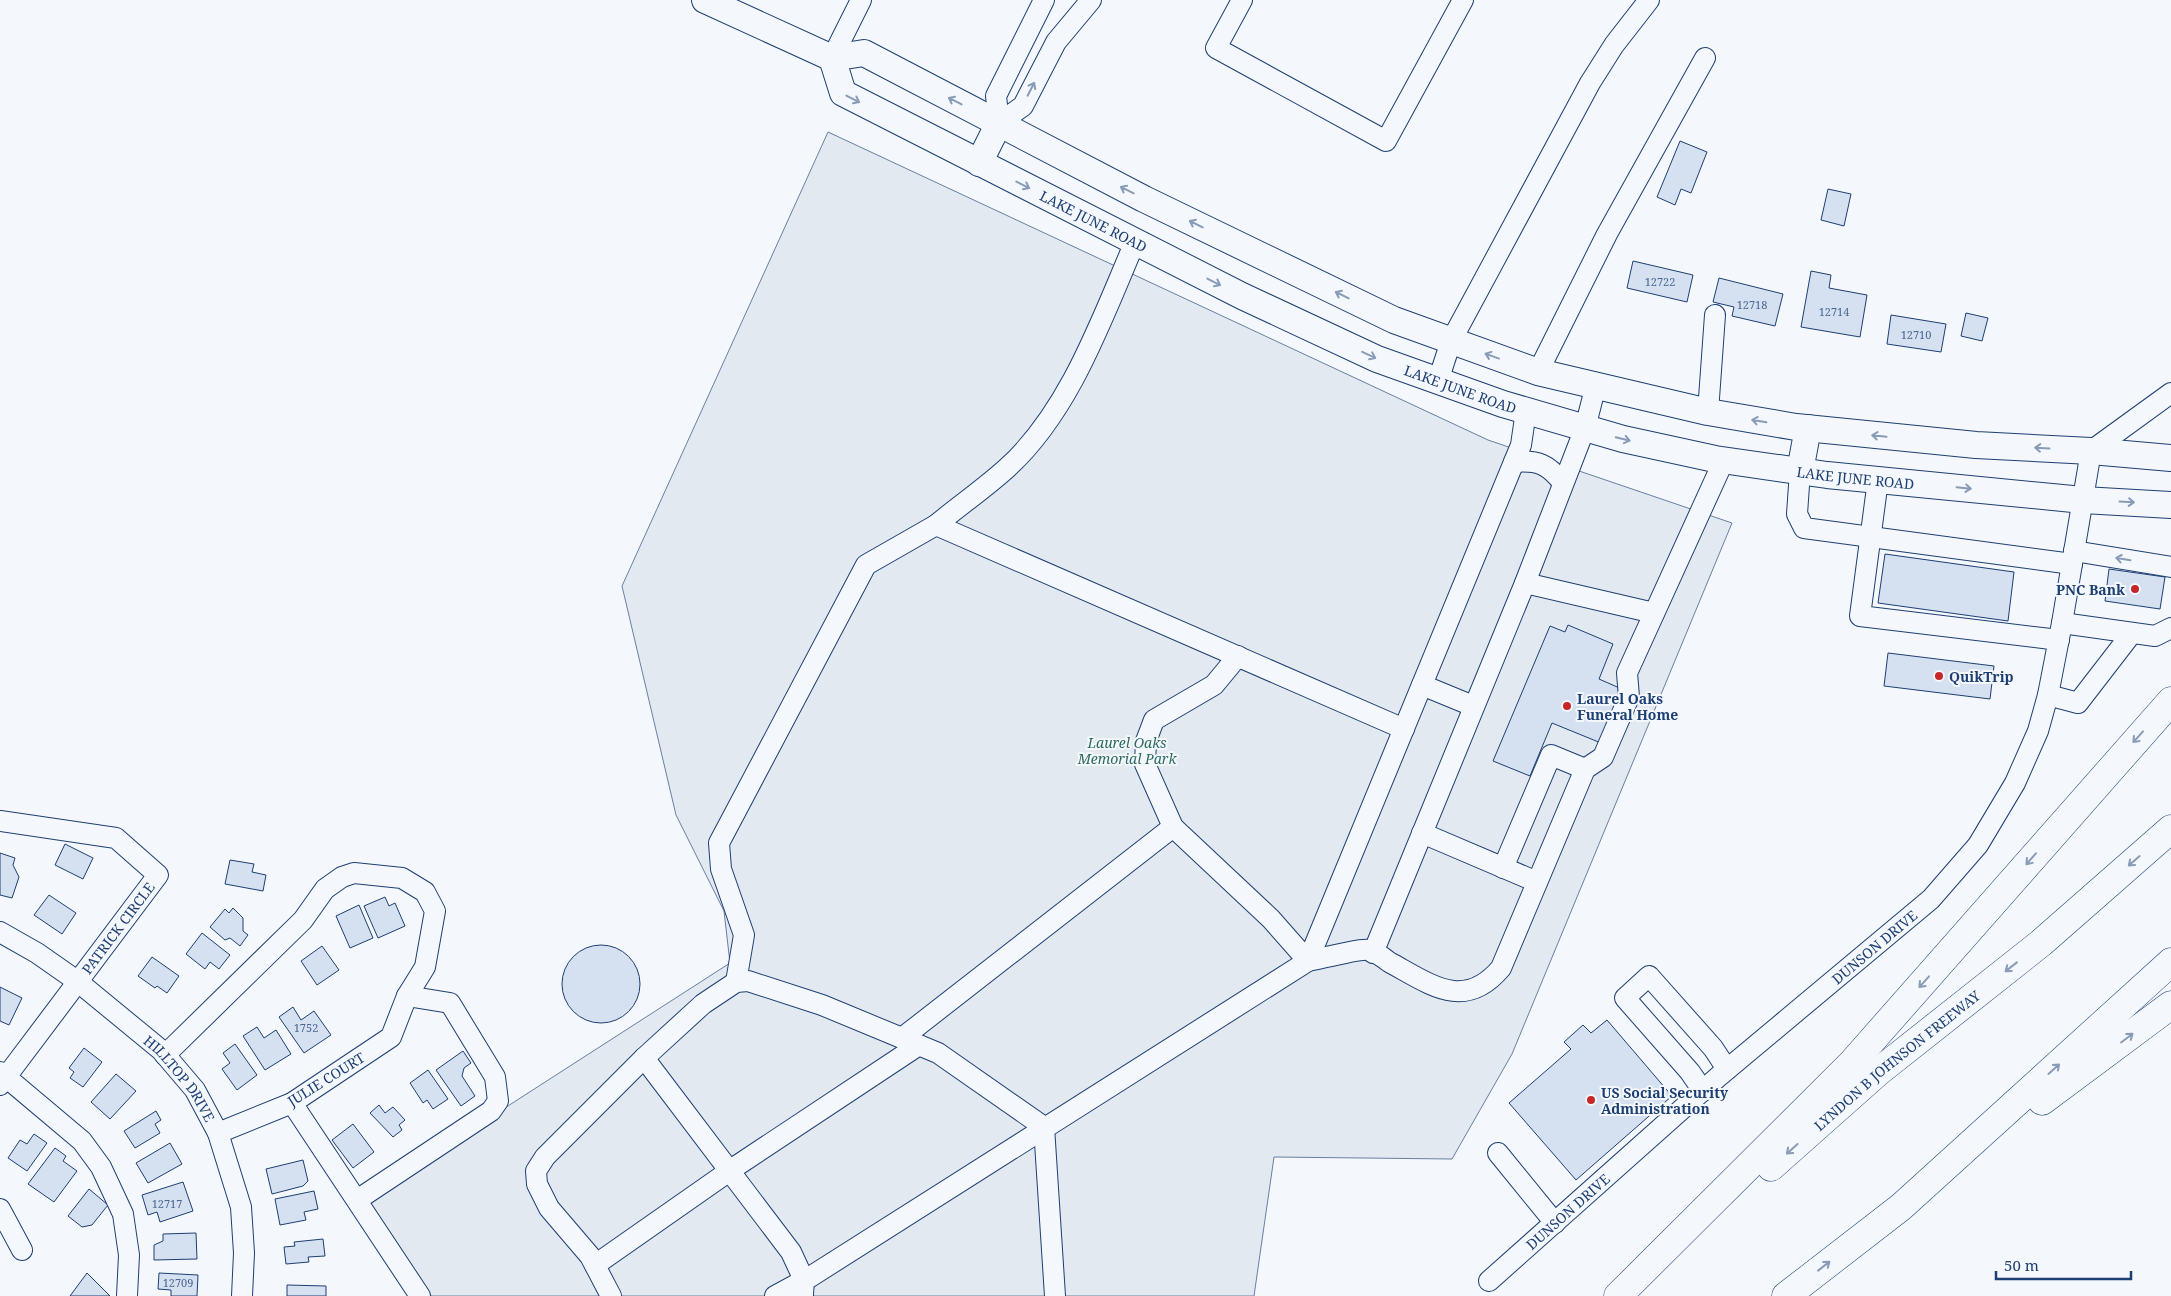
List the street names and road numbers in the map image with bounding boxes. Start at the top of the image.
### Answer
street label: LAKE JUNE ROAD [1037,185,1151,256]
street label: LAKE JUNE ROAD [1402,360,1519,417]
street label: LAKE JUNE ROAD [1796,461,1915,493]
street label: PATRICK CIRCLE [77,878,159,978]
street label: DUNSON DRIVE [1827,905,1921,988]
street label: LYNDON B JOHNSON FREEWAY [1809,985,1984,1134]
street label: HILLTOP DRIVE [140,1030,220,1125]
street label: JULIE COURT [283,1047,369,1111]
street label: DUNSON DRIVE [1522,1169,1613,1253]

